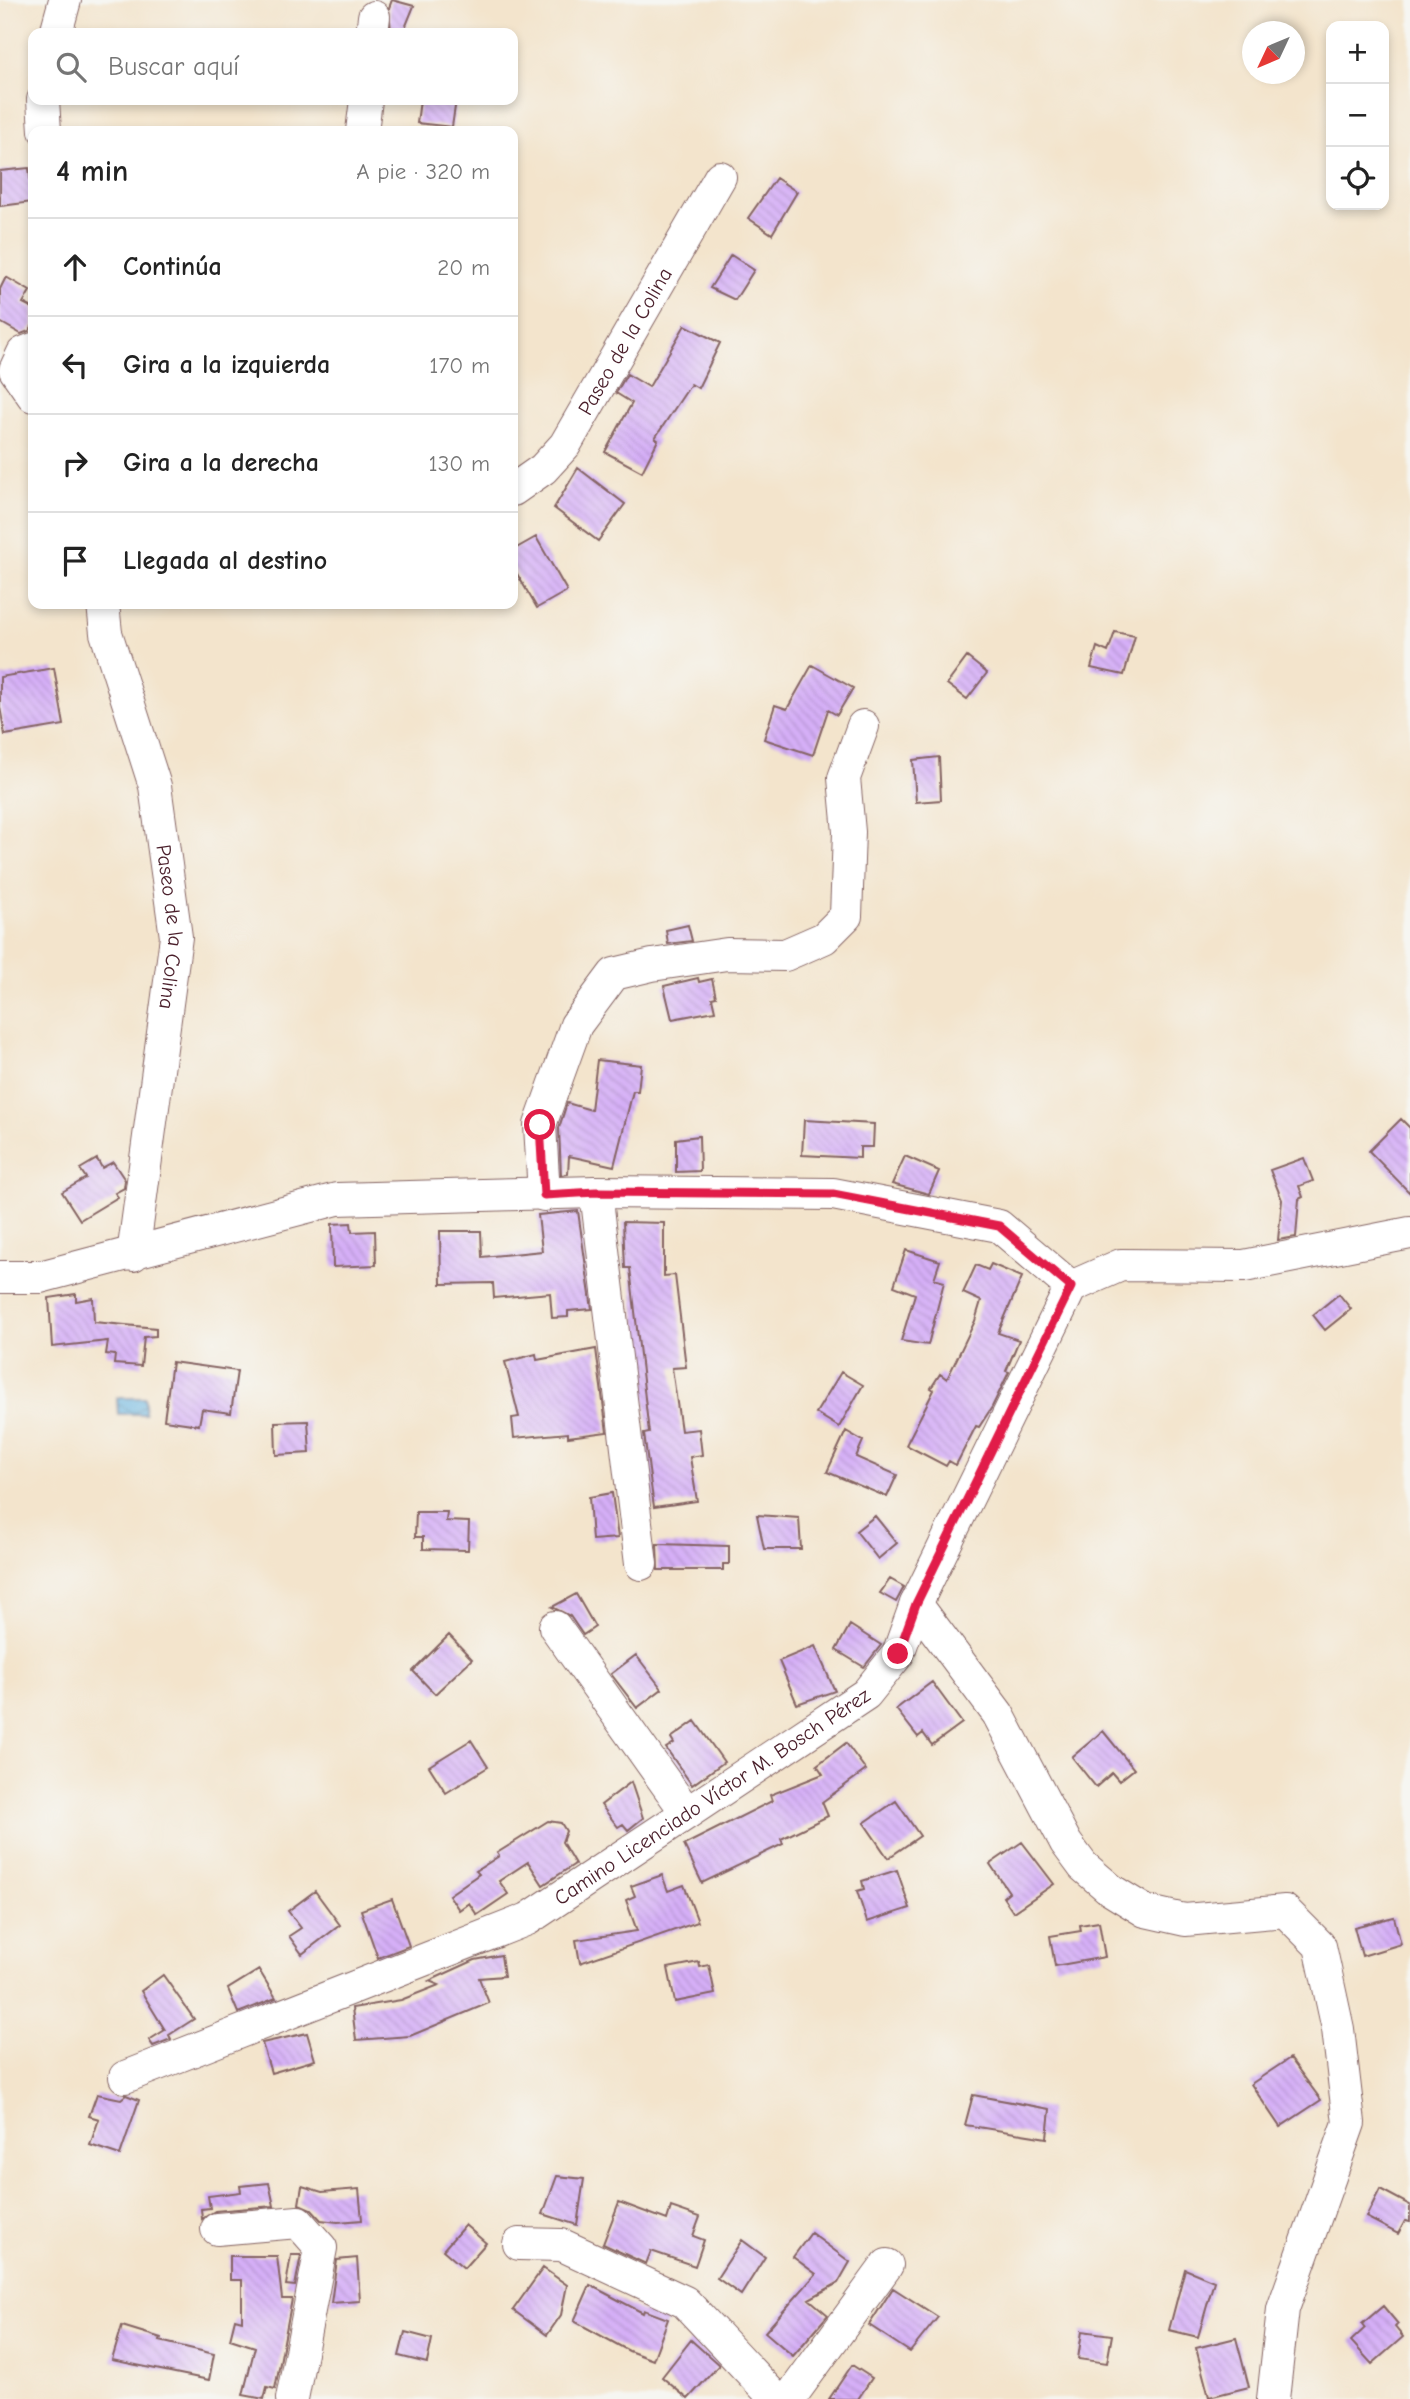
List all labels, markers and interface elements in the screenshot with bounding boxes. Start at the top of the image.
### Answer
north arrow [1242,21,1305,84]
map controls [1326,21,1389,210]
button: + [1326,21,1389,84]
search box [28,28,518,105]
icon: search [52,48,90,86]
text: Buscar aquí [108,52,239,82]
button: − [1326,84,1389,147]
button: locate [1326,147,1389,210]
text: 4 min [56,154,128,189]
text: A pie · 320 m [356,158,490,185]
icon: ahead [56,248,94,286]
text: Continúa [123,252,222,282]
text: 20 m [437,254,490,281]
street label: Paseo de la Colina [573,263,677,419]
icon: left [56,346,94,384]
text: Gira a la izquierda [123,350,330,380]
text: 170 m [429,352,490,379]
icon: right [56,444,94,482]
text: Gira a la derecha [123,448,319,478]
text: 130 m [429,450,490,477]
icon: arrive [56,542,94,580]
text: Llegada al destino [123,546,327,576]
street label: Paseo de la Colina [151,843,188,1011]
route start [524,1109,555,1140]
route end [882,1638,913,1669]
street label: Camino Licenciado Víctor M. Bosch Pérez [550,1683,875,1910]

